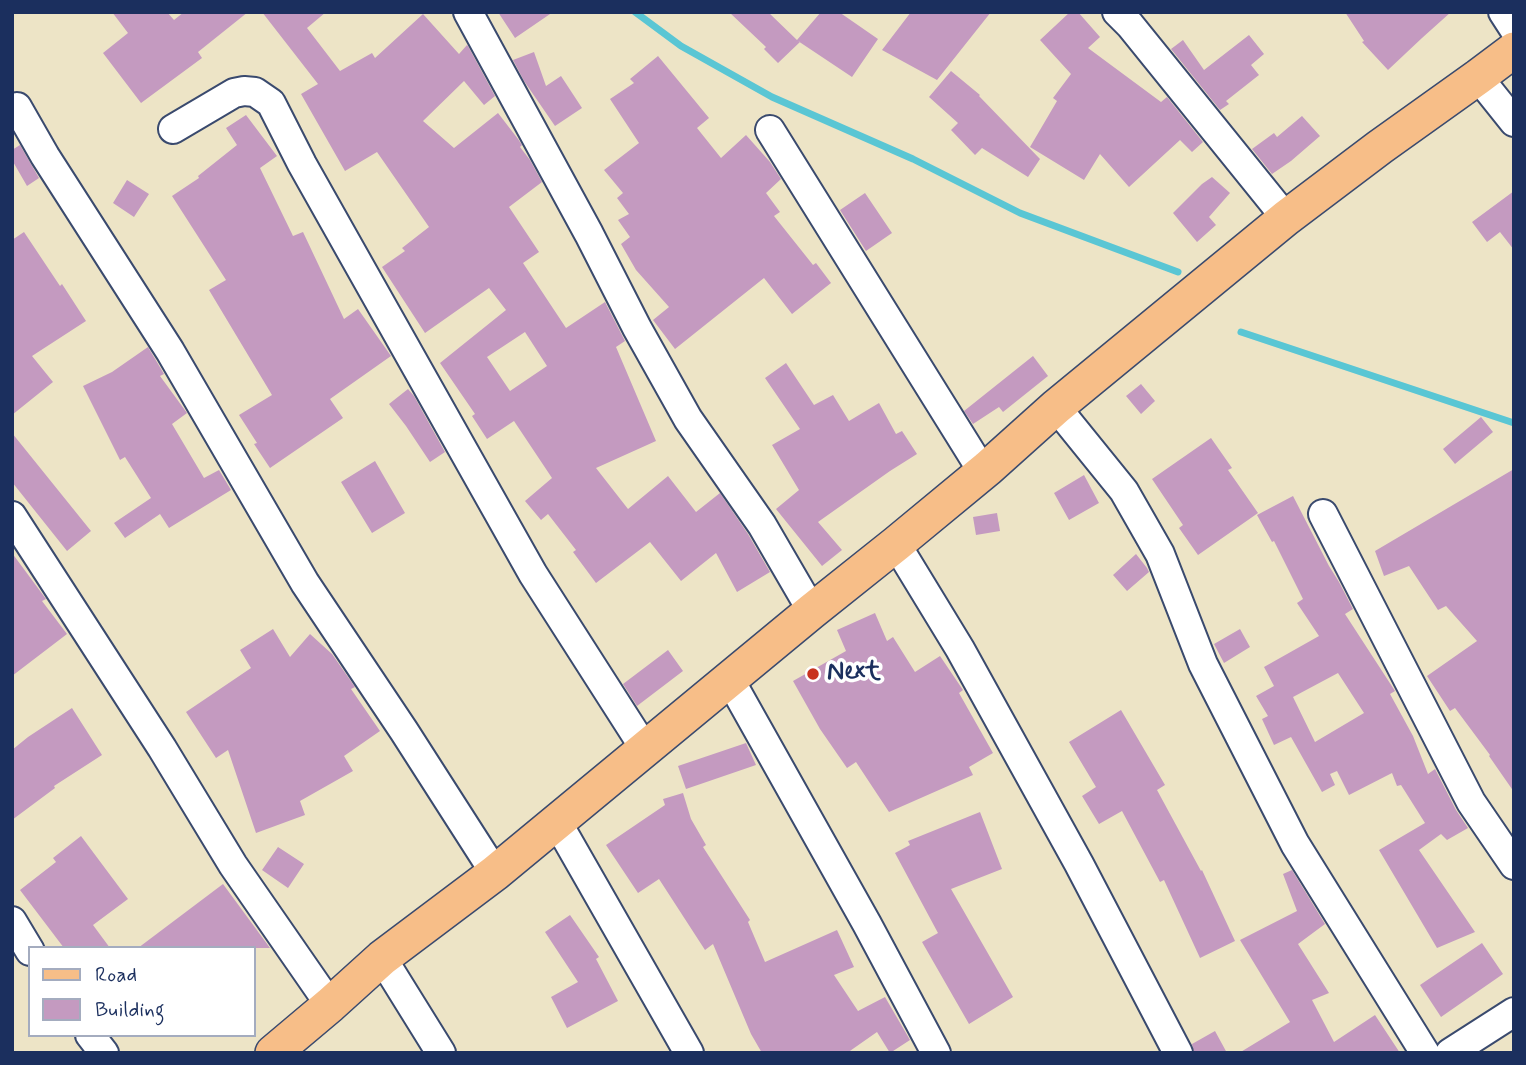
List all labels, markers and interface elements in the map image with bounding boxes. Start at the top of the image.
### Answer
place label: Next [827,658,881,690]
marker: Next [805,666,821,682]
legend [28,946,256,1037]
text: Road [95,961,137,989]
text: Building [95,996,165,1024]

